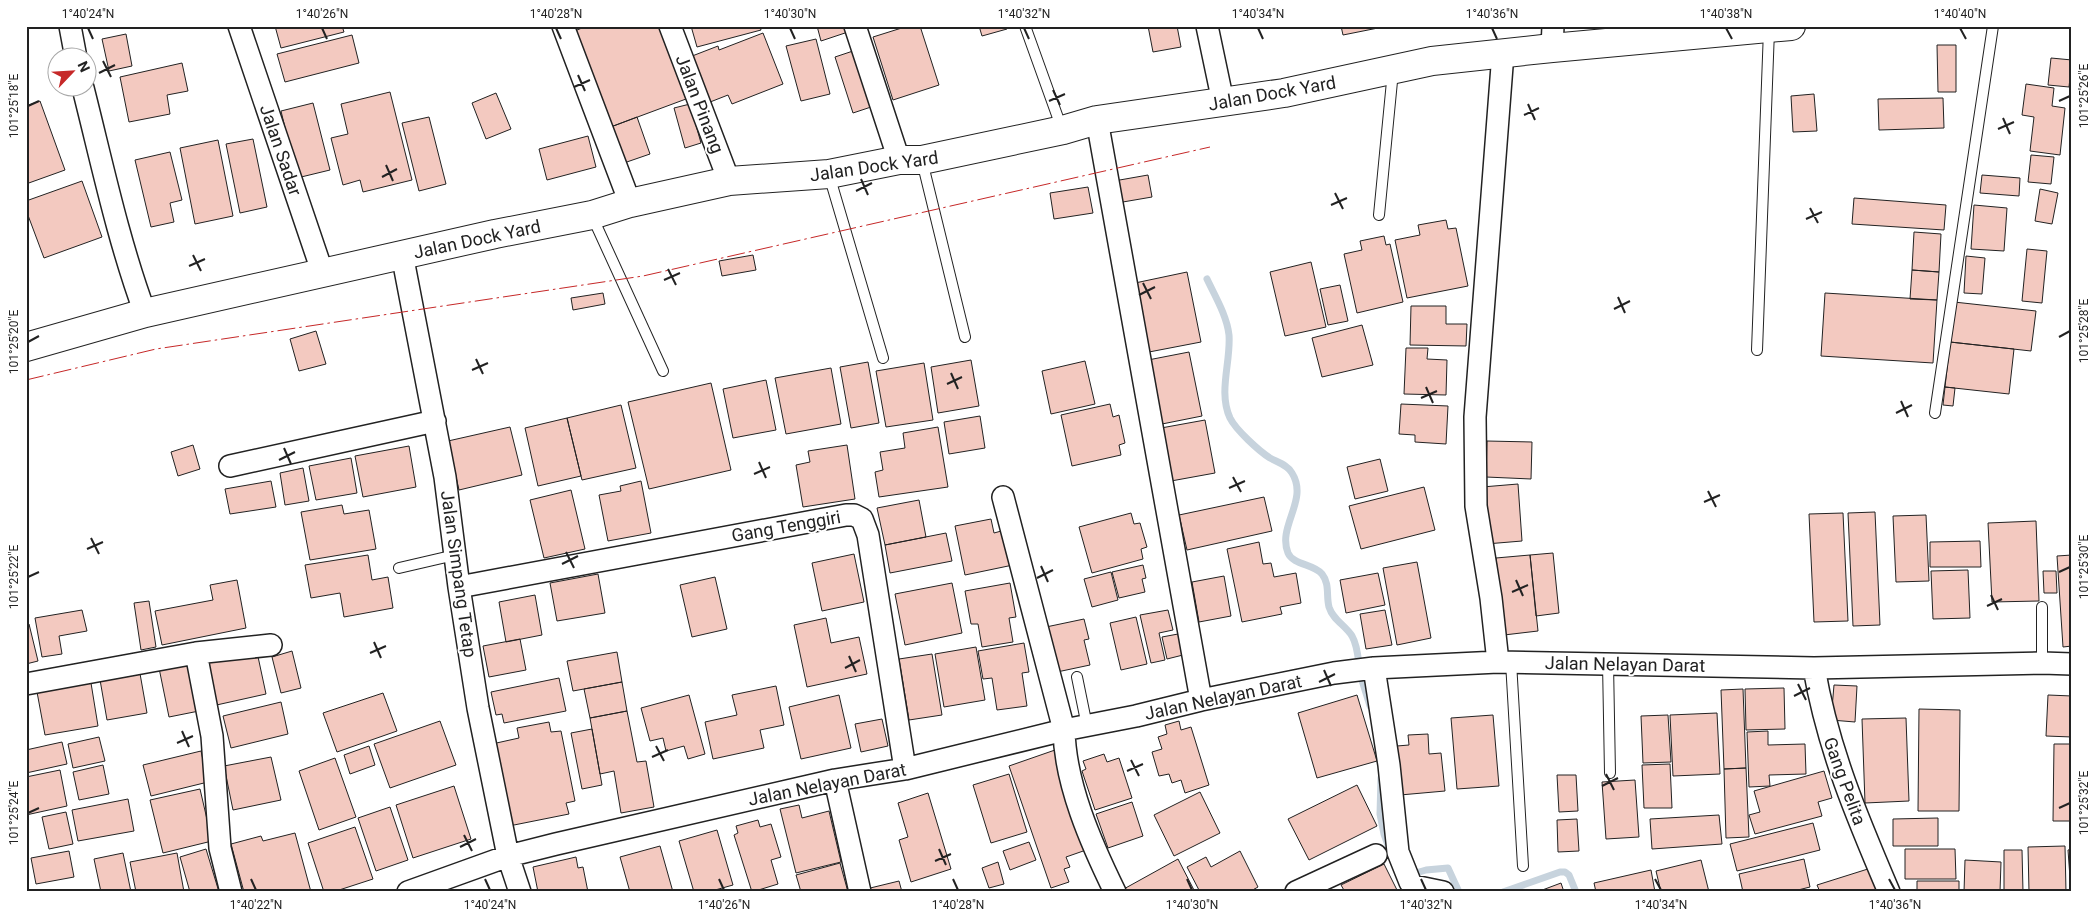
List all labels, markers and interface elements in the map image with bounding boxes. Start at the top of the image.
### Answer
text: 1°40'24"N [62,7,114,21]
text: 1°40'26"N [296,7,348,21]
text: 1°40'28"N [530,7,582,21]
text: 1°40'30"N [764,7,816,21]
text: 1°40'32"N [998,7,1050,21]
text: 1°40'34"N [1232,7,1284,21]
text: 1°40'36"N [1466,7,1518,21]
text: 1°40'38"N [1700,7,1752,21]
text: 1°40'40"N [1934,7,1986,21]
north arrow [48,48,98,98]
street label: Jalan Pinang [672,52,728,156]
text: N [74,59,93,74]
text: 101°25'26"E [2077,64,2091,128]
street label: Jalan Dock Yard [1206,71,1338,115]
text: 101°25'18"E [7,74,21,138]
street label: Jalan Sadar [256,102,306,198]
street label: Jalan Dock Yard [808,147,940,185]
street label: Jalan Dock Yard [412,215,542,263]
text: 101°25'28"E [2077,299,2091,363]
text: 101°25'20"E [7,310,21,374]
street label: Jalan Simpang Tetap [437,489,481,659]
street label: Gang Tenggiri [730,506,842,546]
text: 101°25'30"E [2077,535,2091,599]
text: 101°25'22"E [7,545,21,609]
street label: Jalan Nelayan Darat [1545,652,1705,676]
street label: Jalan Nelayan Darat [1142,670,1304,724]
street label: Gang Pelita [1819,734,1871,828]
street label: Jalan Nelayan Darat [746,758,908,810]
text: 101°25'32"E [2077,771,2091,835]
text: 101°25'24"E [7,781,21,845]
text: 1°40'22"N [230,898,282,912]
text: 1°40'24"N [464,898,516,912]
text: 1°40'26"N [698,898,750,912]
text: 1°40'28"N [932,898,984,912]
text: 1°40'30"N [1166,898,1218,912]
text: 1°40'32"N [1400,898,1452,912]
text: 1°40'34"N [1635,898,1687,912]
text: 1°40'36"N [1869,898,1921,912]

